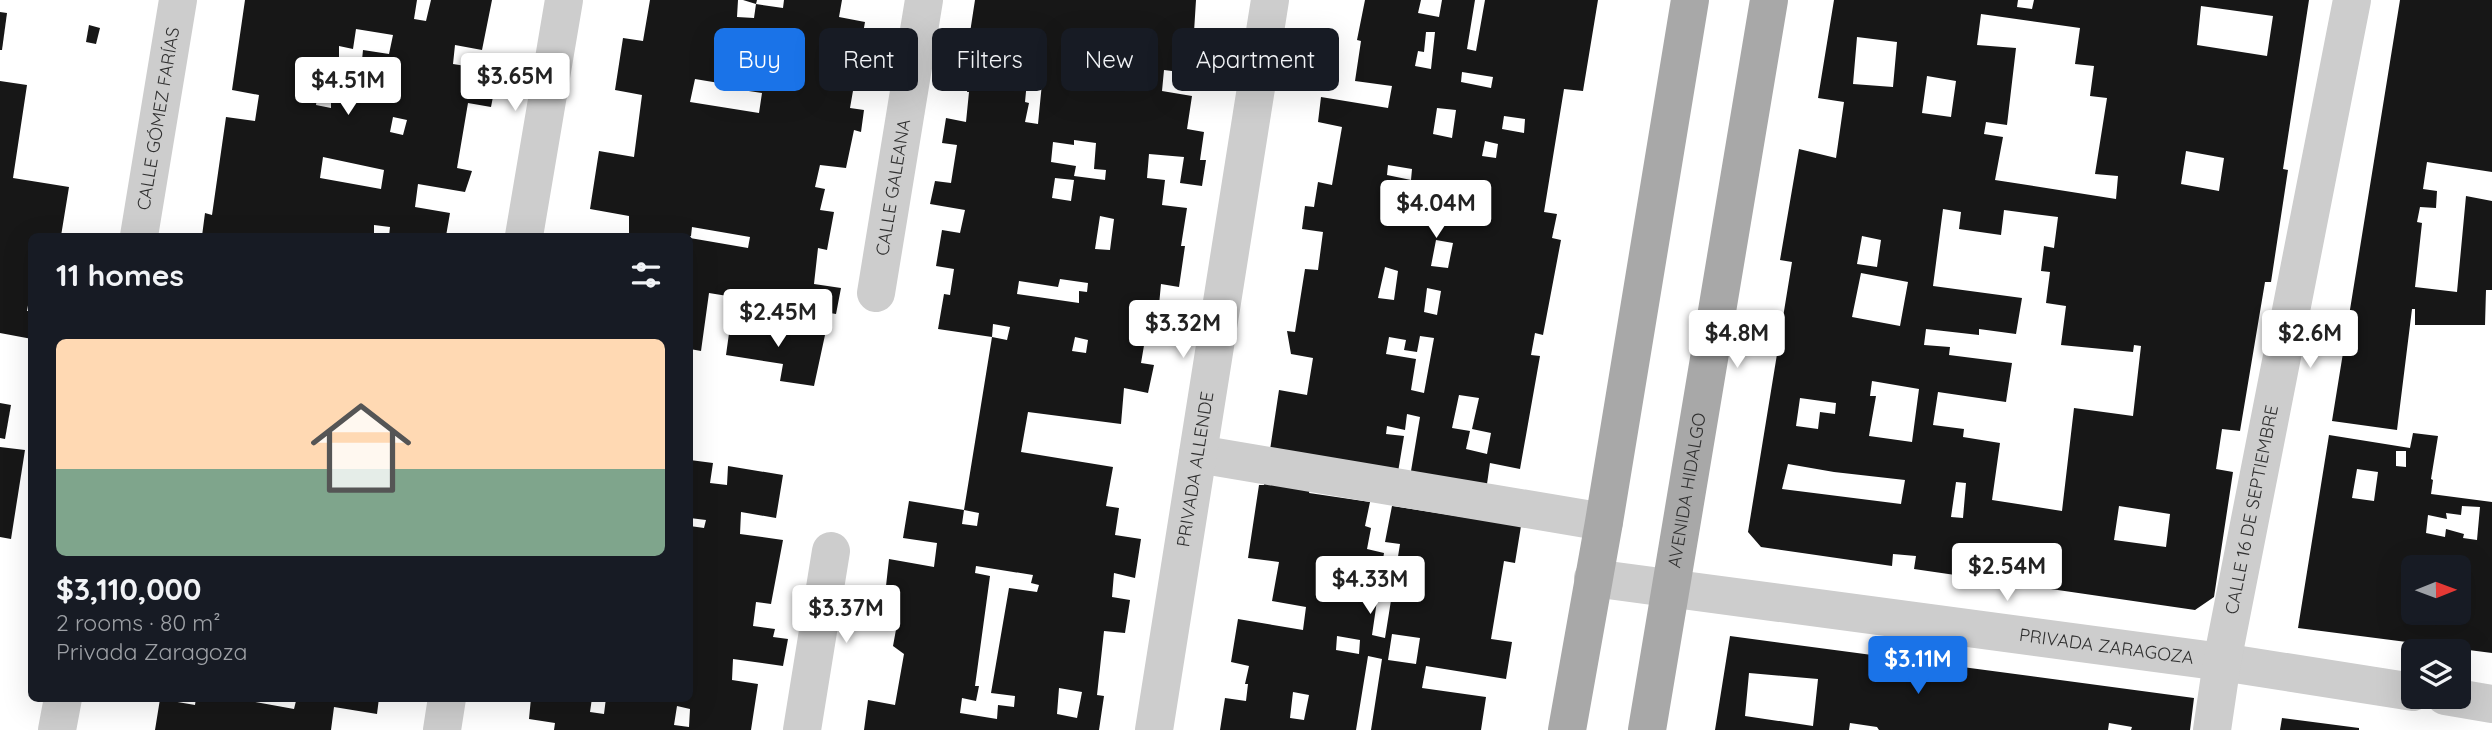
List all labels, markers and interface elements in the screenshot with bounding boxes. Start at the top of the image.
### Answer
street label: CALLE GÓMEZ FARÍAS [131,25,184,212]
chip: Buy [714,28,805,91]
chip: Rent [819,28,918,91]
chip: Filters [932,28,1047,91]
chip: New [1061,28,1158,91]
chip: Apartment [1172,28,1339,91]
pin: $3.65M [458,54,572,113]
pin: $4.51M [291,58,405,117]
text: $3.65M [477,61,553,90]
text: $4.51M [311,65,385,94]
street label: CALLE GALEANA [870,117,915,257]
pin: $4.04M [1379,180,1493,240]
text: $4.04M [1396,188,1476,217]
text: 11 homes [56,256,184,294]
icon: filters [627,256,665,294]
pin: $2.45M [721,290,835,349]
text: $2.45M [739,297,817,326]
pin: $3.32M [1126,300,1240,360]
text: $3.32M [1145,308,1221,337]
pin: $4.8M [1688,310,1786,370]
pin: $2.6M [2261,310,2359,370]
text: $4.8M [1705,318,1769,347]
text: $2.6M [2278,318,2342,347]
icon: home [298,385,424,511]
street label: PRIVADA ALLENDE [1171,390,1219,549]
street label: CALLE 16 DE SEPTIEMBRE [2220,403,2283,616]
street label: AVENIDA HIDALGO [1662,411,1711,570]
pin: $2.54M [1950,544,2064,603]
text: $2.54M [1968,551,2046,580]
north arrow [2401,555,2471,625]
map controls [2401,555,2471,709]
pin: $4.33M [1313,556,1427,616]
text: $4.33M [1332,564,1408,593]
text: $3,110,000 [56,570,201,608]
pin: $3.37M [789,586,903,645]
text: $3.37M [808,593,884,622]
text: 2 rooms · 80 m² [56,608,221,637]
street label: PRIVADA ZARAGOZA [2018,623,2196,669]
pin: $3.11M [1861,636,1975,696]
text: Privada Zaragoza [56,637,247,666]
button: layers [2401,639,2471,709]
text: $3.11M [1884,644,1952,673]

